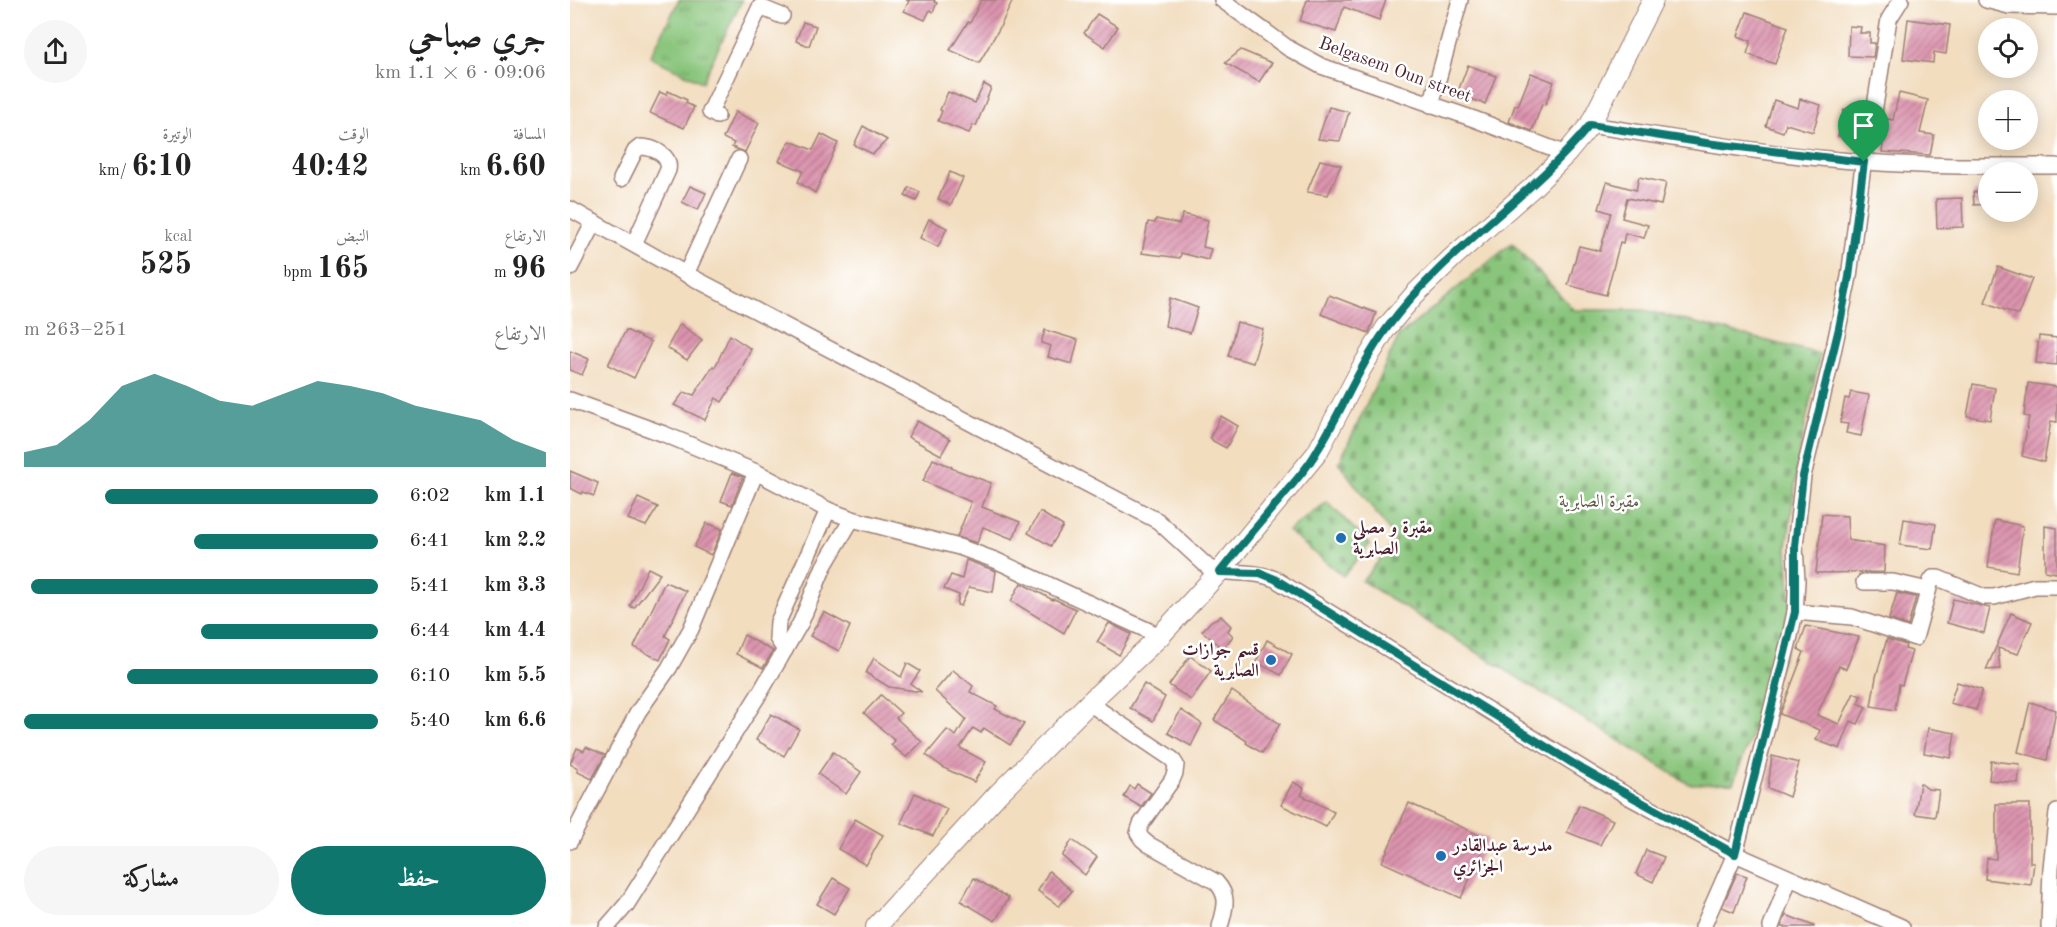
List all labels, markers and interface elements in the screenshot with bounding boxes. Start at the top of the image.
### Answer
map controls [1978,18,2038,222]
button: locate [1978,18,2038,78]
button: share [24,20,87,83]
text: جري صباحي [408,22,546,55]
street label: Belgasem Oun street [1316,34,1474,106]
text: 09:06 · 6 × 1.1 km [375,63,546,83]
button: + [1978,90,2038,150]
pin [1838,100,1889,162]
icon: arrive [1847,109,1880,142]
text: الوتيرة [162,127,192,143]
text: الوقت [338,127,369,143]
text: المسافة [513,127,546,143]
text: 6:10 [131,152,192,182]
text: 40:42 [291,152,369,182]
text: 6.60 [485,152,546,182]
button: − [1978,162,2038,222]
text: /km [99,163,131,179]
text: km [460,163,485,179]
text: kcal [164,229,192,245]
text: النبض [336,229,369,245]
text: الارتفاع [504,229,546,245]
text: 525 [140,250,192,280]
text: 165 [317,254,369,284]
text: 96 [511,254,546,284]
text: bpm [283,265,317,281]
text: m [494,265,511,281]
text: 251–263 m [24,320,128,340]
text: الارتفاع [494,325,546,345]
text: 6:02 [410,486,450,506]
text: 1.1 km [484,486,546,506]
park label: مقبرة الصابرية [1559,493,1639,512]
place label: مقبرة و مصلى الصابرية [1352,519,1433,559]
text: 6:41 [410,531,450,551]
text: 2.2 km [484,531,546,551]
marker: مقبرة و مصلى الصابرية [1334,531,1348,545]
text: 5:41 [410,576,450,596]
text: 3.3 km [484,576,546,596]
text: 6:44 [410,621,450,641]
text: 4.4 km [484,621,546,641]
place label: قسم جوازات الصابرية [1182,641,1259,681]
marker: قسم جوازات الصابرية [1264,653,1278,667]
text: 6:10 [410,666,450,686]
text: 5.5 km [484,666,546,686]
text: 5:40 [410,711,450,731]
text: 6.6 km [484,711,546,731]
place label: مدرسة عبدالقادر الجزائري [1451,837,1552,881]
button: مشاركة [24,846,279,915]
button: حفظ [291,846,546,915]
marker: مدرسة عبدالقادر الجزائري [1434,849,1448,863]

